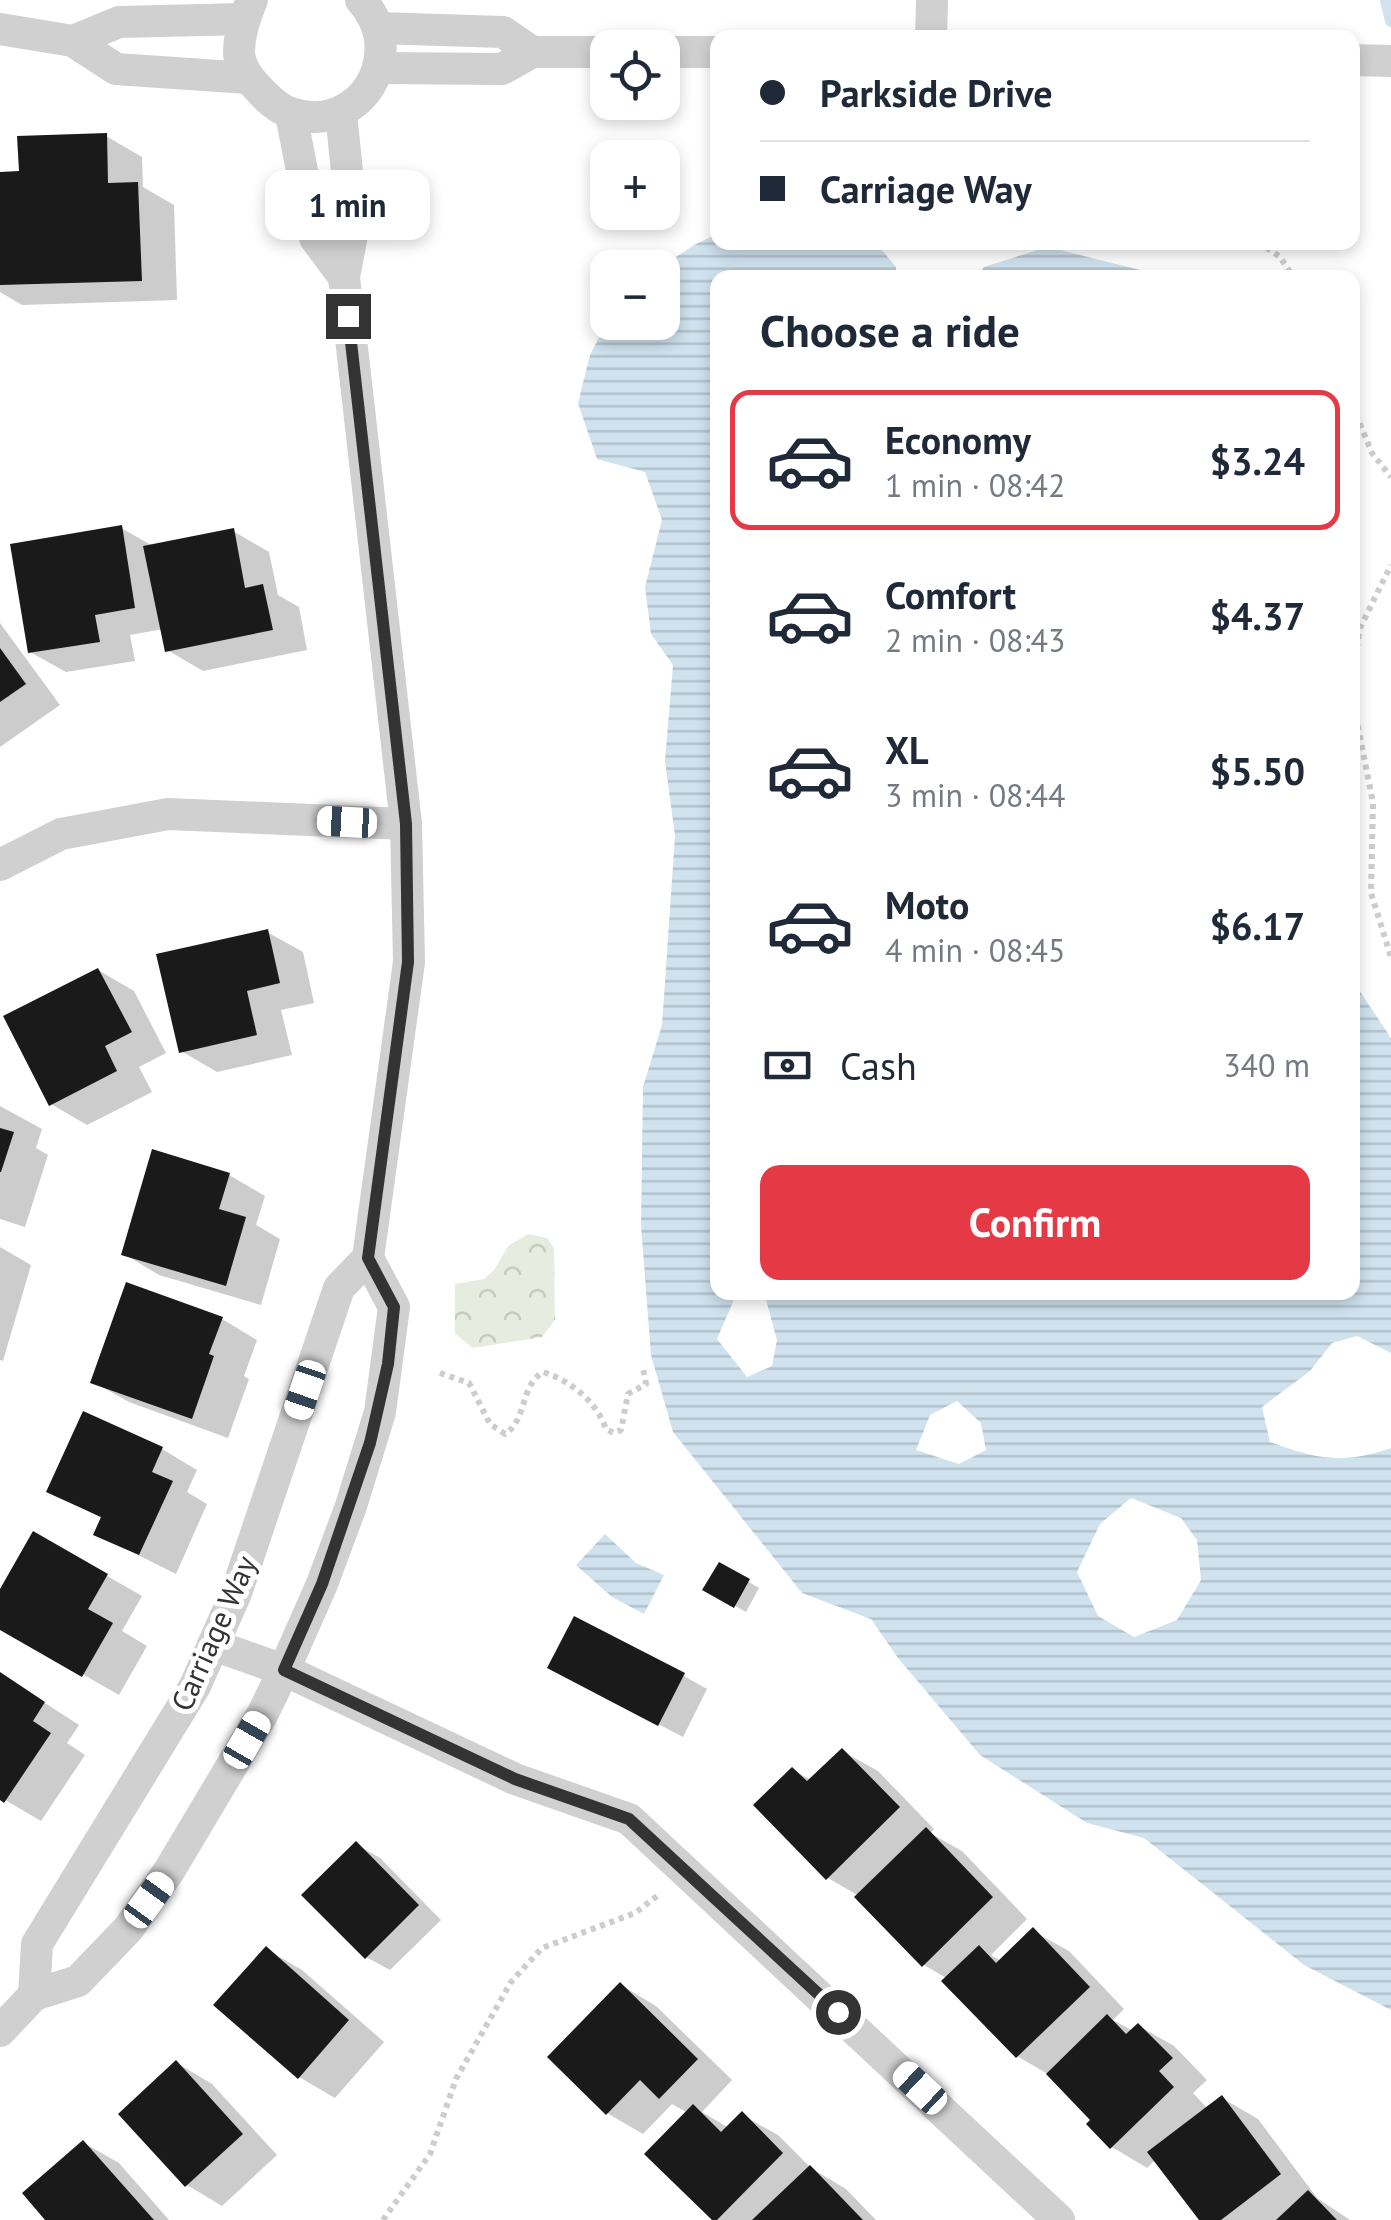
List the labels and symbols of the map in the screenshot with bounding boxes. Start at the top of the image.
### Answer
callout: 1 min [266,171,430,241]
route end [326,294,371,339]
car [316,805,378,839]
car [281,1357,329,1423]
street label: Carriage Way [161,1549,265,1717]
car [219,1707,275,1773]
car [119,1867,179,1933]
route start [816,1990,861,2035]
car [888,2057,952,2119]

